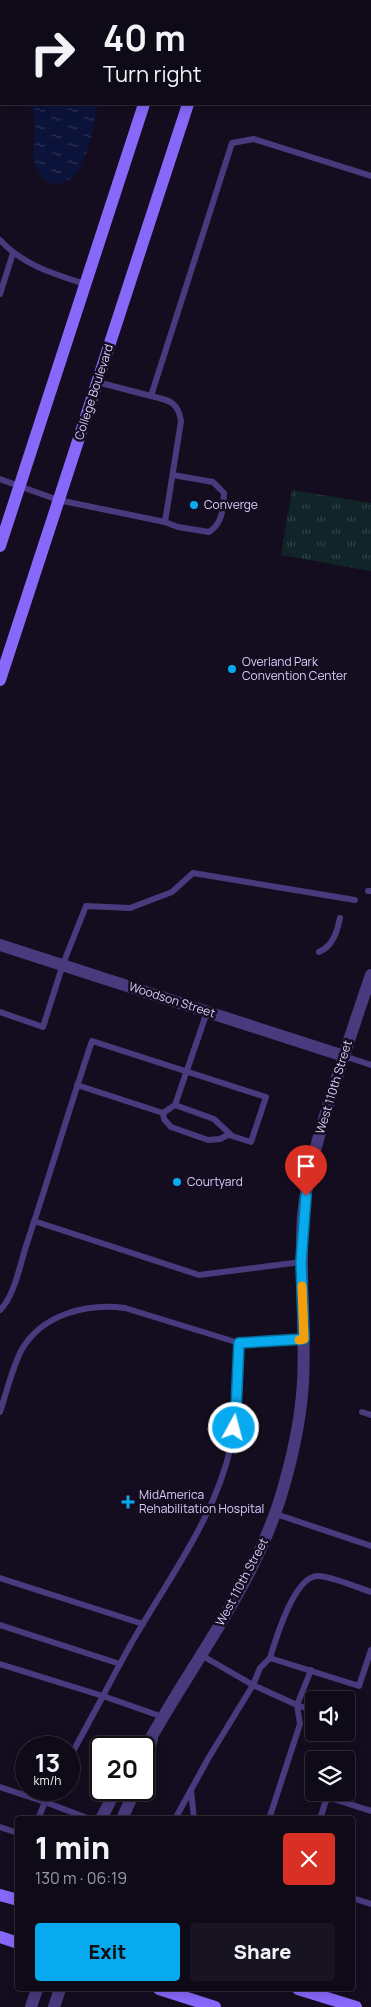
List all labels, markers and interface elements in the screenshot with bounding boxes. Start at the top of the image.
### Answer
text: 40 m [103,14,186,62]
icon: right [20,20,85,85]
text: Turn right [103,59,201,89]
street label: College Boulevard [70,342,117,442]
place label: Converge [204,496,258,513]
marker: Converge [188,499,200,511]
place label: Overland Park Convention Center [242,653,348,684]
marker: Overland Park Convention Center [226,663,238,675]
street label: Woodson Street [127,978,218,1022]
street label: West 110th Street [311,1038,356,1136]
pin [285,1145,327,1196]
icon: arrive [292,1152,320,1180]
place label: Courtyard [187,1173,243,1190]
marker: Courtyard [171,1176,183,1188]
position arrow [207,1401,259,1453]
place label: MidAmerica Rehabilitation Hospital [139,1486,264,1517]
marker: MidAmerica Rehabilitation Hospital [121,1495,135,1509]
street label: West 110th Street [211,1535,272,1629]
map controls [305,1691,355,1801]
button: sound [305,1691,355,1741]
speed limit sign: 20 [90,1736,155,1801]
text: 13 [35,1745,60,1780]
button: layers [305,1751,355,1801]
text: km/h [34,1772,61,1789]
text: 1 min [35,1827,110,1868]
button: close [283,1833,335,1885]
text: 130 m · 06:19 [35,1867,127,1889]
button: Exit [35,1923,180,1981]
button: Share [190,1923,335,1981]

